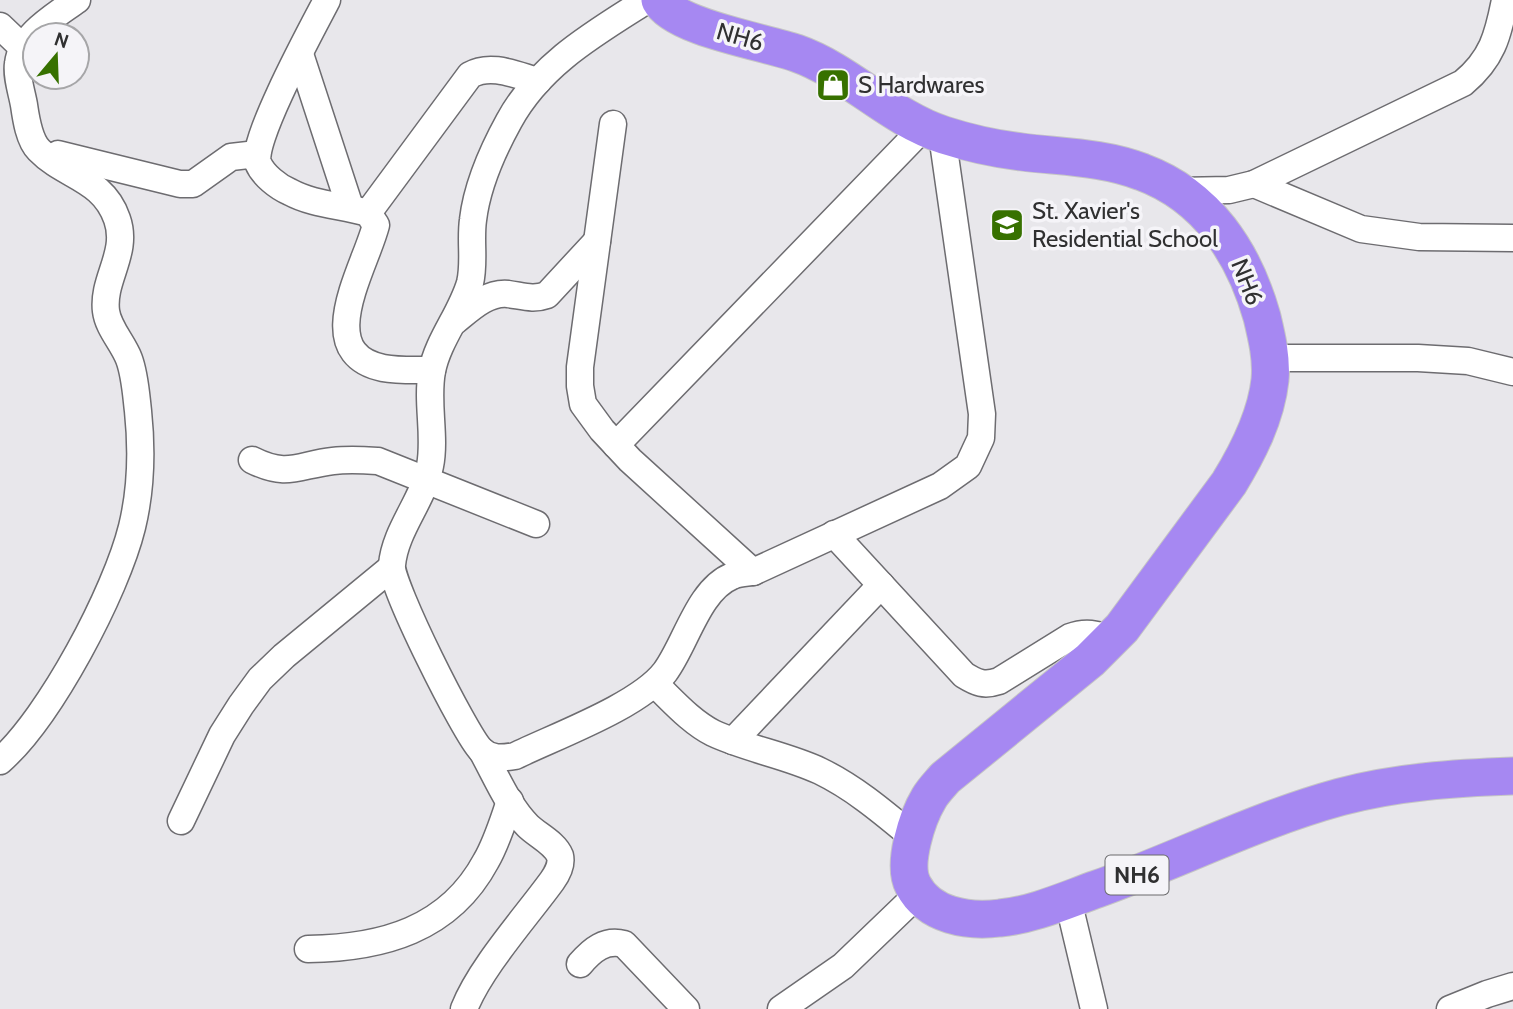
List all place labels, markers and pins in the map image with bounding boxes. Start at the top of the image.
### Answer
shop icon: S Hardwares [814,66,852,104]
place label: S Hardwares [858,70,985,99]
place label: St. Xavier's Residential School [1032,196,1218,253]
school or university icon: St. Xavier's Residential School [988,206,1026,244]

